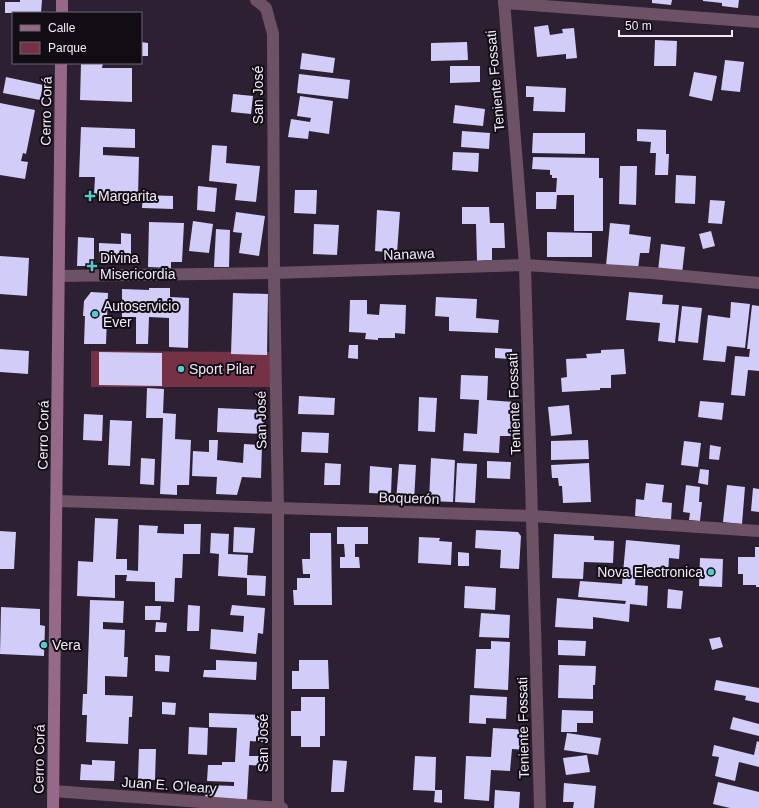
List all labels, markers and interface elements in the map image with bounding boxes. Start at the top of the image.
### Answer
legend [12,12,142,64]
scale bar [619,12,732,38]
text: 50 m [625,19,652,33]
text: Calle [48,21,76,35]
street label: Teniente Fossati [483,30,507,132]
text: Parque [48,41,87,55]
street label: San José [250,66,266,124]
street label: Cerro Corá [37,76,55,146]
place label: Margarita [98,188,157,204]
marker: Margarita [85,191,95,201]
street label: Nanawa [383,245,435,263]
place label: Divina Misericordia [100,250,176,282]
marker: Divina Misericordia [87,261,97,271]
place label: Autoservicio Ever [103,298,179,330]
marker: Autoservicio Ever [90,309,100,319]
street label: Teniente Fossati [504,353,524,455]
place label: Sport Pilar [189,361,255,377]
marker: Sport Pilar [176,364,186,374]
street label: San José [252,390,270,449]
street label: Cerro Corá [34,400,52,470]
street label: Boquerón [378,489,440,507]
place label: Nova Electronica [597,564,703,580]
marker: Nova Electronica [706,567,716,577]
place label: Vera [52,637,81,653]
marker: Vera [39,640,49,650]
street label: Teniente Fossati [514,677,532,779]
street label: San José [255,714,271,772]
street label: Cerro Corá [30,724,48,794]
street label: Juan E. O'leary [121,774,217,796]

